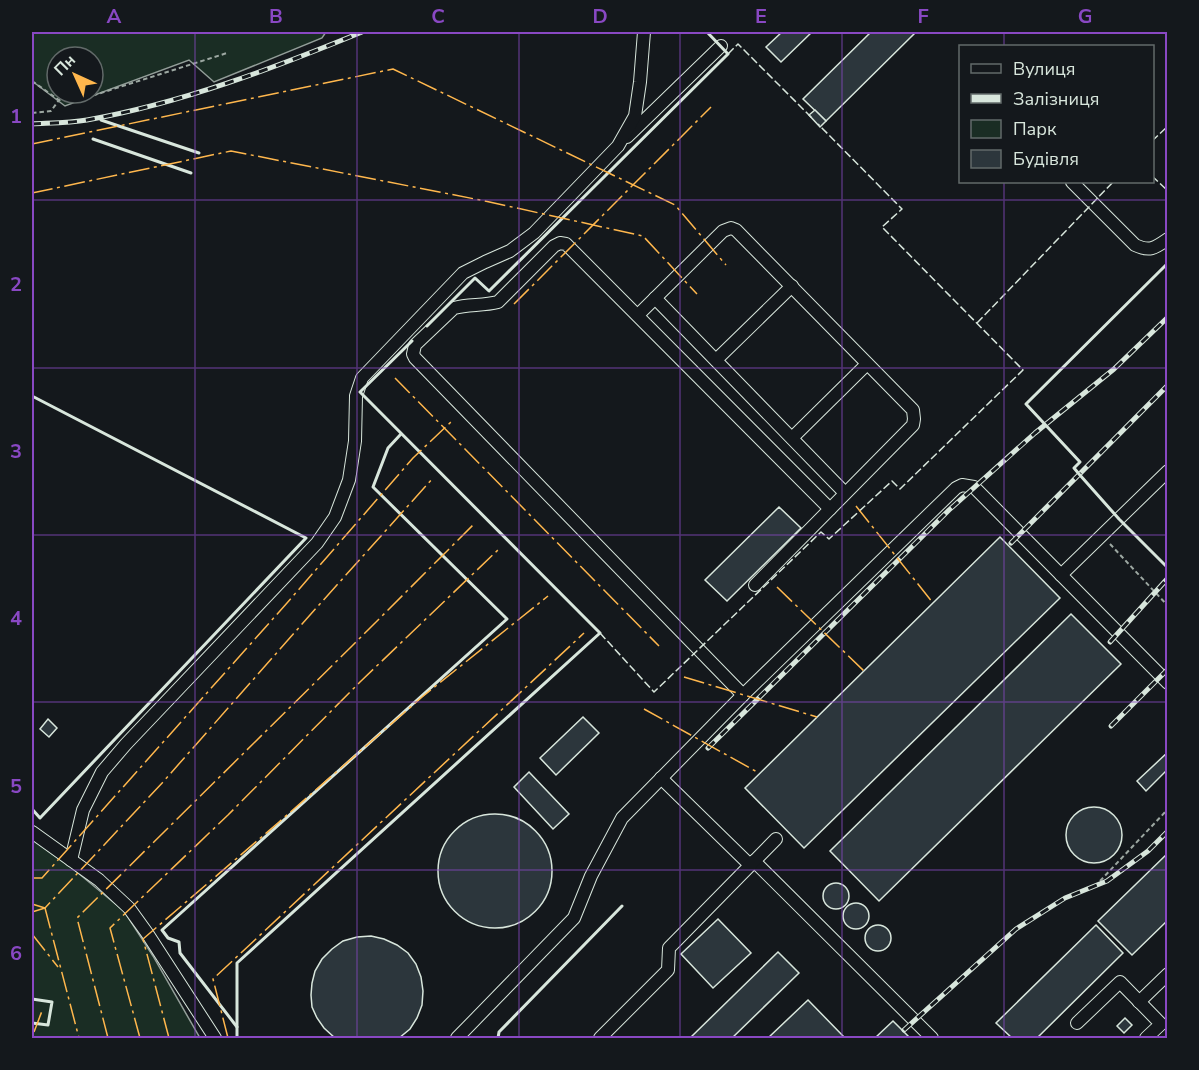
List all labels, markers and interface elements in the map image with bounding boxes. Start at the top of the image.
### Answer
text: A [107,3,122,30]
text: B [269,3,283,30]
text: C [431,3,445,30]
text: D [592,3,608,30]
text: E [755,3,767,30]
text: F [917,3,929,30]
text: G [1078,3,1092,30]
north arrow [45,45,105,105]
legend [959,45,1154,183]
text: Пн [50,50,81,81]
text: Вулиця [1013,57,1075,81]
text: Залізниця [1013,87,1099,111]
text: 1 [10,103,22,130]
text: Парк [1013,117,1057,141]
text: Будівля [1013,147,1079,171]
text: 2 [10,271,22,298]
text: 3 [10,438,22,465]
text: 4 [10,605,22,632]
text: 5 [10,773,22,800]
text: 6 [10,940,22,967]

